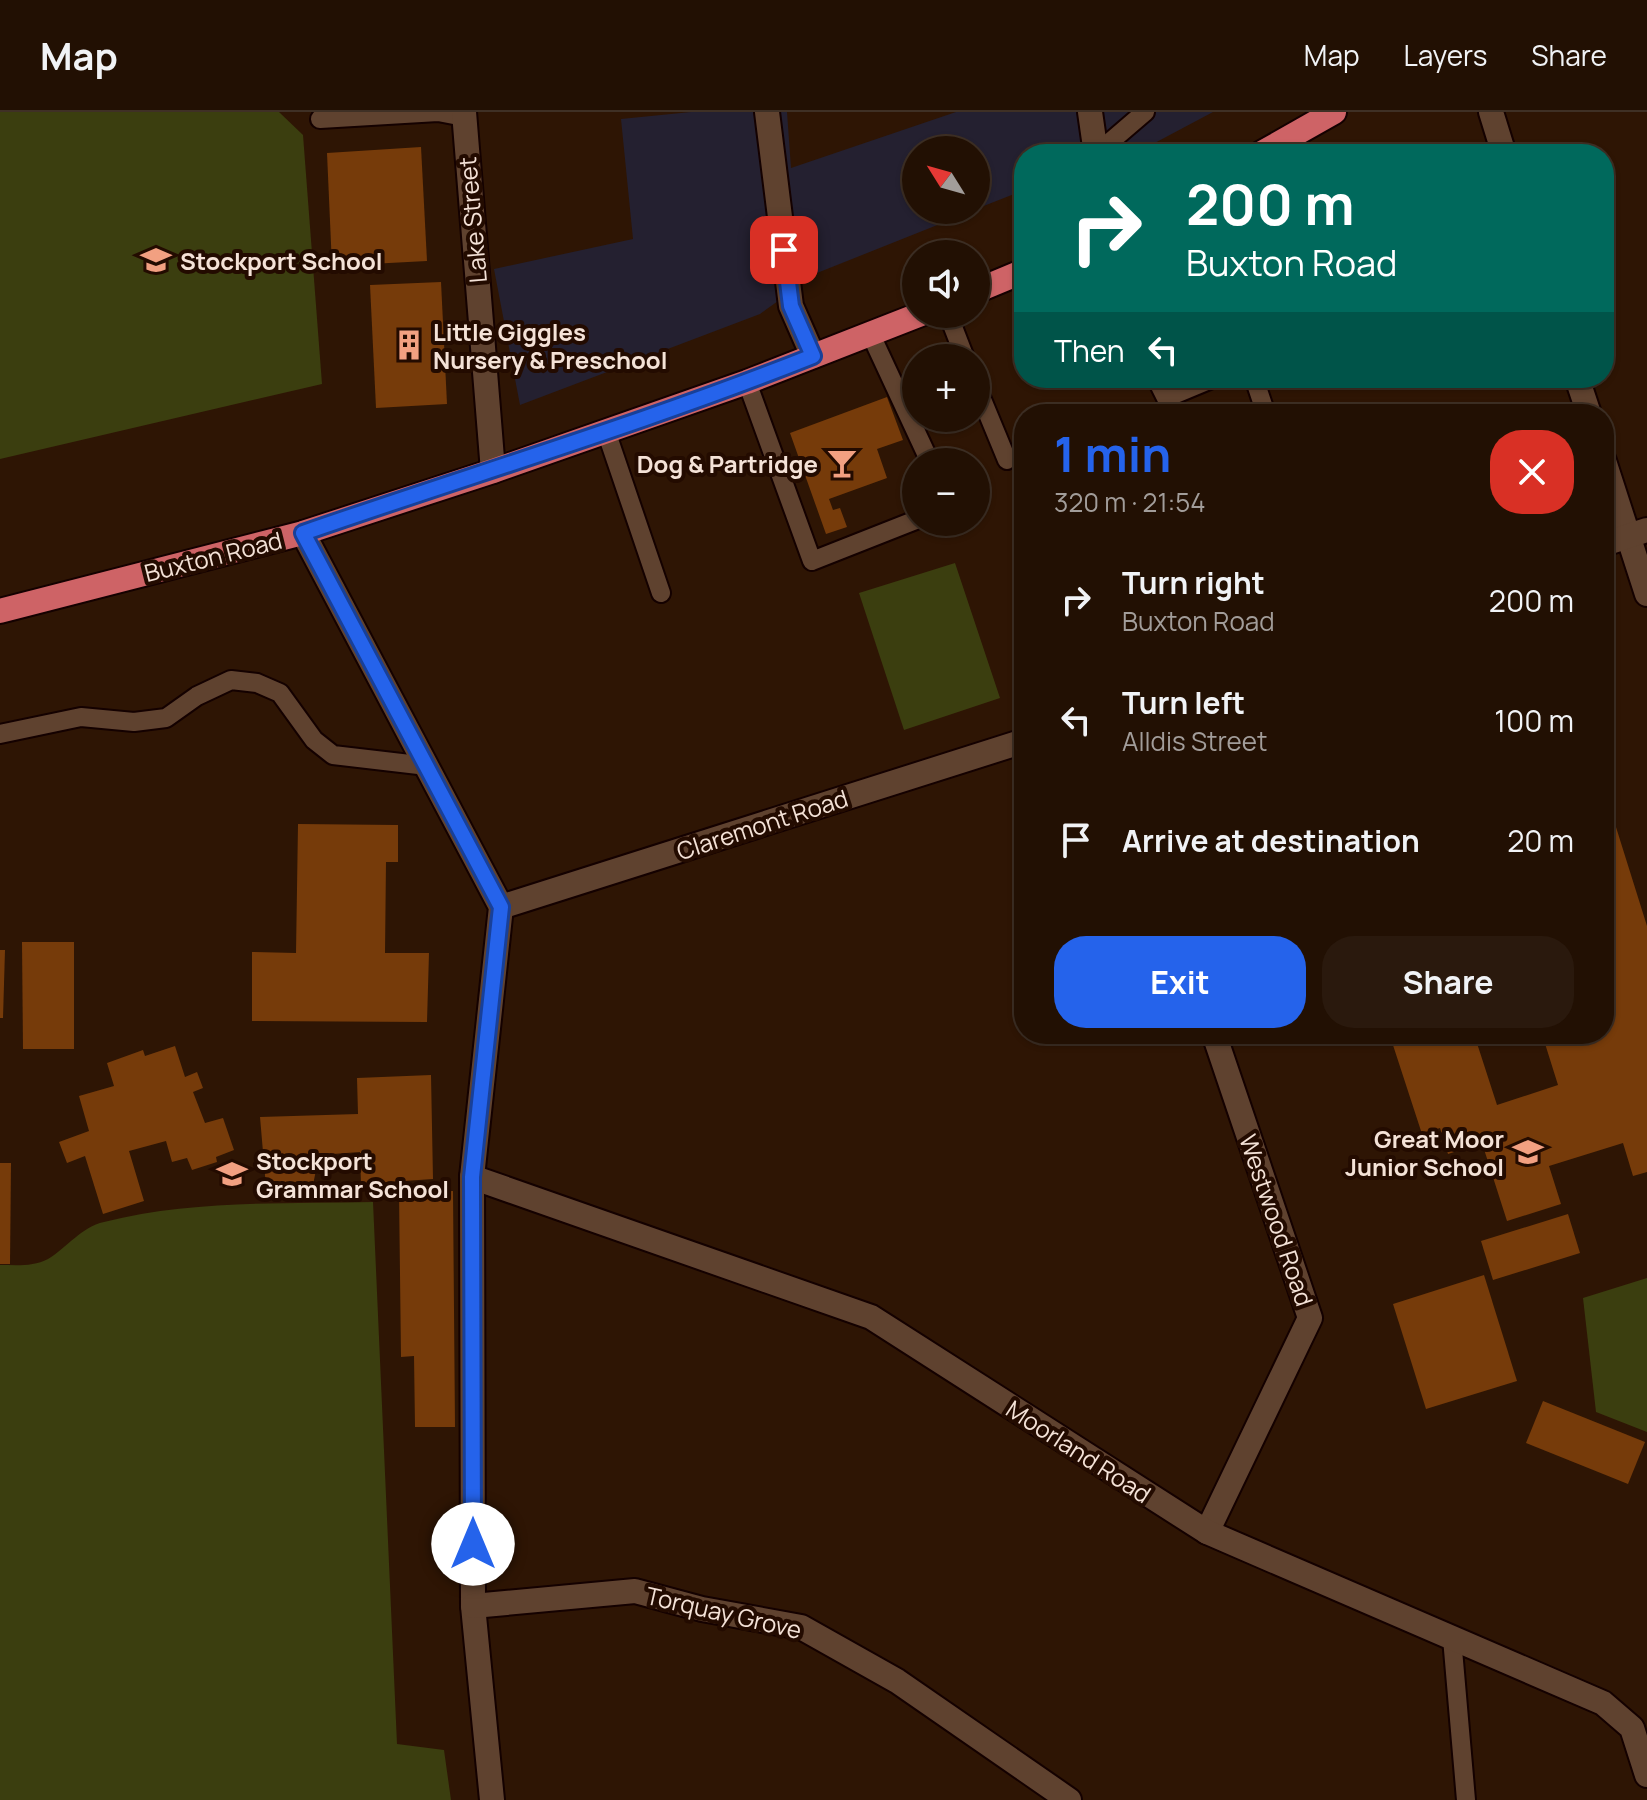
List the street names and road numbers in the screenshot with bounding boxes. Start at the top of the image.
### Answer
street label: Lake Street [450,156,494,284]
street label: Buxton Road [141,523,285,589]
street label: Claremont Road [672,781,852,867]
street label: Westwood Road [1232,1130,1322,1310]
street label: Moorland Road [1000,1392,1158,1510]
street label: Torquay Grove [643,1578,805,1646]

